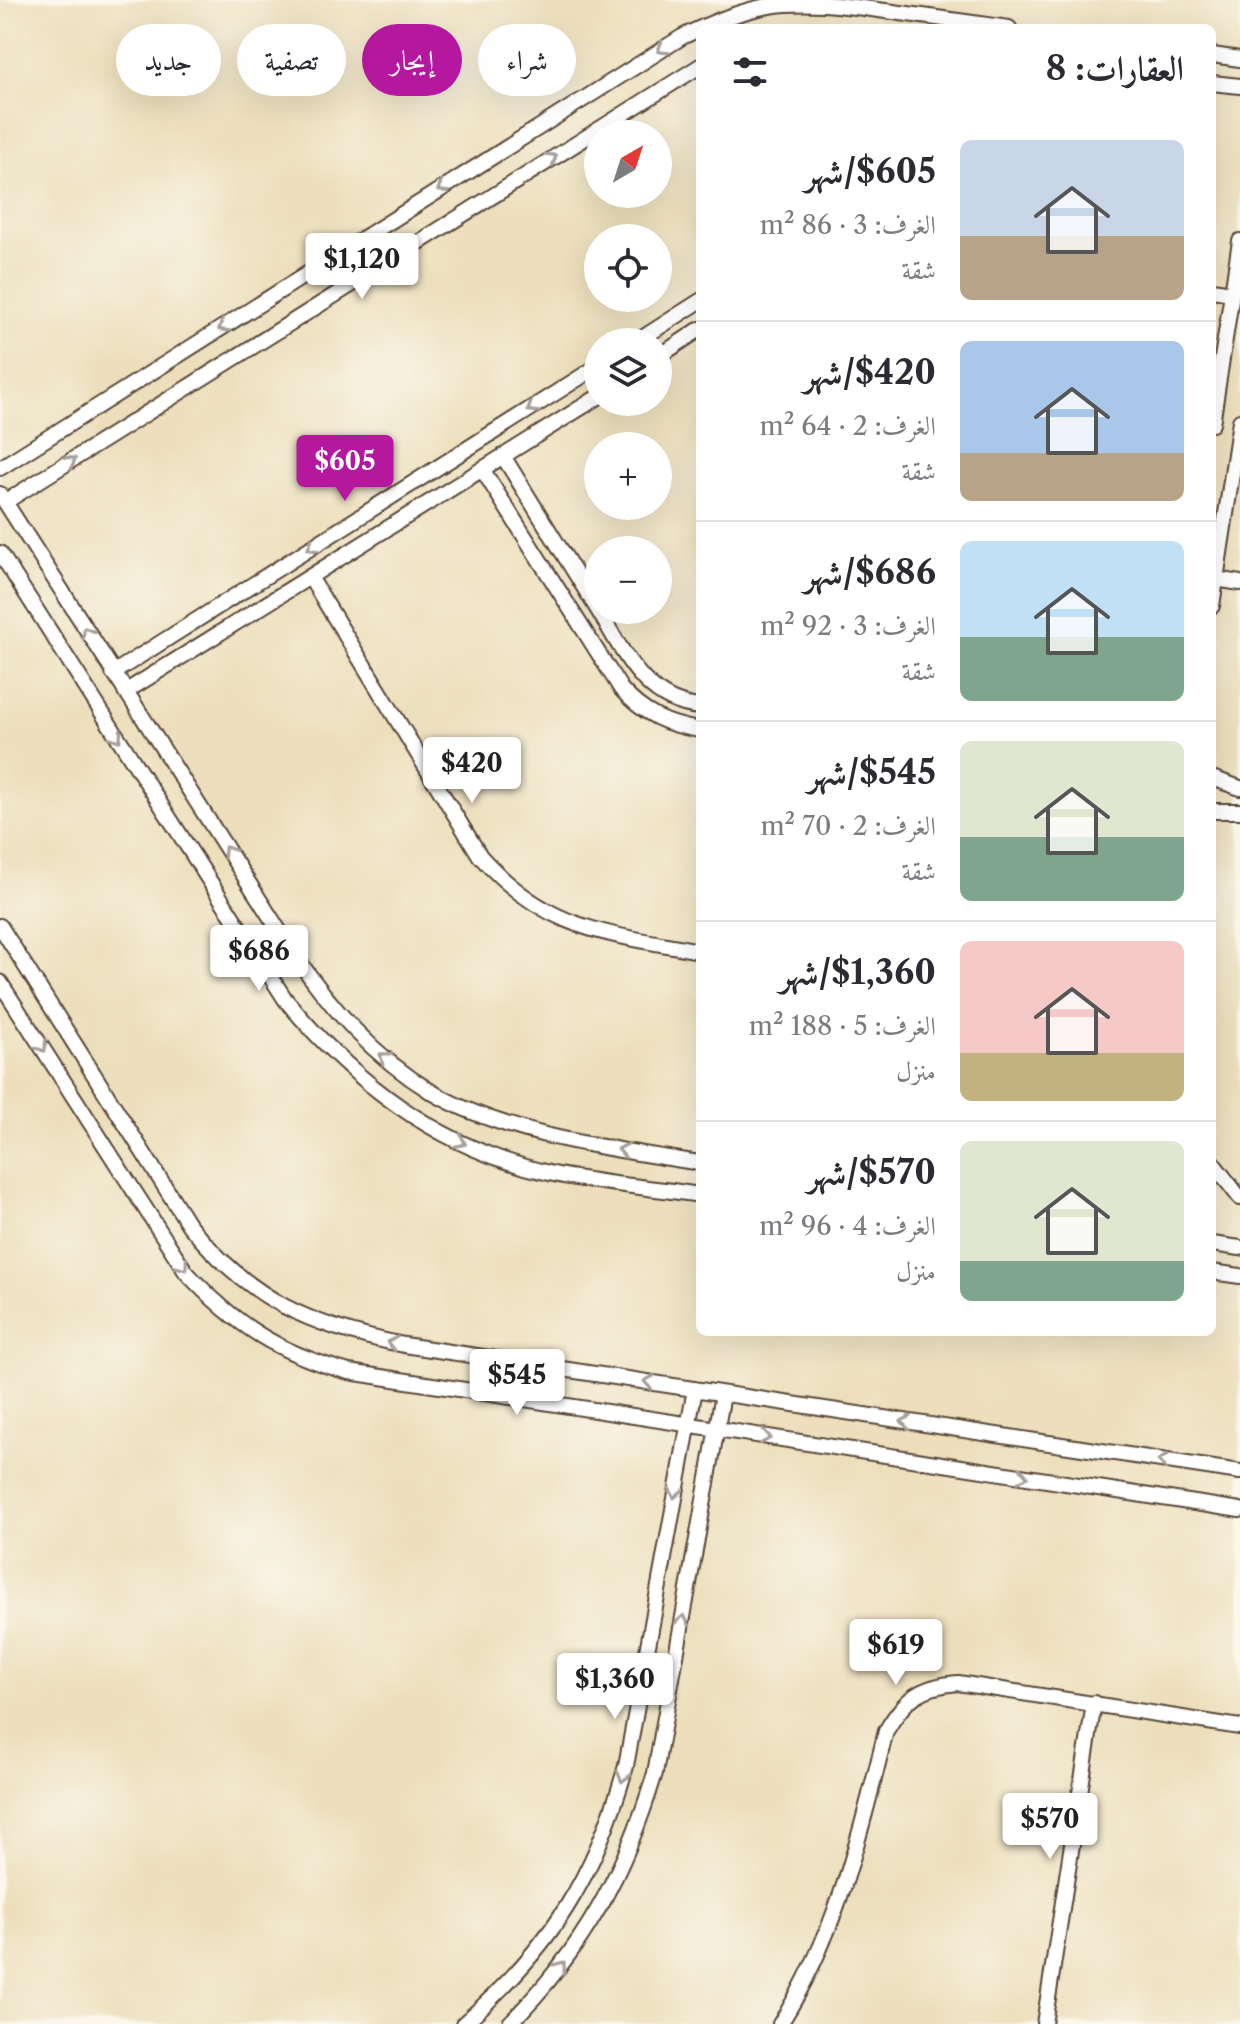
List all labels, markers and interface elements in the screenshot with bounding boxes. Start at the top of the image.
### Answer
chip: جديد [116,24,221,96]
chip: تصفية [237,24,346,96]
chip: إيجار [362,24,462,96]
chip: شراء [478,24,576,96]
one-way arrow [656,39,671,54]
text: العقارات: 8 [1046,47,1184,89]
icon: filters [728,50,772,94]
north arrow [584,120,672,208]
map controls [584,120,672,624]
text: $605/شهر [805,150,936,192]
one-way arrow [543,153,558,168]
icon: home [1024,172,1120,268]
one-way arrow [436,178,451,193]
text: الغرف: 3 · 86 m² [760,209,936,241]
button: locate [584,224,672,312]
pin: $1,120 [297,233,427,301]
text: $1,120 [324,243,401,275]
text: شقة [902,254,936,286]
one-way arrow [217,318,231,333]
button: layers [584,328,672,416]
text: $420/شهر [803,351,936,393]
icon: home [1024,373,1120,469]
one-way arrow [526,398,541,413]
text: الغرف: 2 · 64 m² [759,410,936,442]
button: + [584,432,672,520]
pin: $605 [298,435,392,503]
text: $605 [315,445,375,477]
one-way arrow [62,455,77,470]
text: شقة [902,455,936,487]
button: − [584,536,672,624]
one-way arrow [306,537,321,552]
text: $686/شهر [804,551,936,593]
icon: home [1024,573,1120,669]
text: الغرف: 3 · 92 m² [760,610,936,642]
one-way arrow [82,626,97,641]
text: شقة [902,655,936,687]
one-way arrow [108,728,123,742]
pin: $420 [425,737,519,805]
text: $420 [441,747,503,779]
text: $545/شهر [808,751,936,793]
icon: home [1024,773,1120,869]
text: الغرف: 2 · 70 m² [760,810,936,842]
one-way arrow [222,845,237,860]
text: شقة [902,855,936,887]
pin: $686 [212,925,306,993]
text: $686 [228,935,290,967]
text: $1,360/شهر [779,951,936,993]
icon: home [1024,973,1120,1069]
text: الغرف: 5 · 188 m² [749,1010,936,1042]
one-way arrow [32,1039,47,1053]
one-way arrow [379,1052,393,1067]
text: منزل [896,1055,936,1087]
one-way arrow [452,1132,467,1148]
one-way arrow [616,1143,630,1160]
text: $570/شهر [807,1151,936,1193]
icon: home [1024,1173,1120,1269]
text: الغرف: 4 · 96 m² [759,1210,936,1242]
text: منزل [896,1255,936,1287]
one-way arrow [173,1257,187,1272]
one-way arrow [385,1335,399,1352]
pin: $545 [470,1349,564,1417]
text: $545 [488,1359,546,1391]
one-way arrow [642,1374,656,1391]
one-way arrow [899,1414,913,1431]
one-way arrow [759,1428,773,1445]
one-way arrow [1156,1453,1170,1470]
one-way arrow [1016,1467,1030,1484]
one-way arrow [668,1487,685,1500]
one-way arrow [673,1613,690,1627]
pin: $619 [849,1619,943,1687]
text: $619 [867,1629,925,1661]
pin: $1,360 [550,1653,680,1721]
text: $1,360 [575,1663,655,1695]
one-way arrow [616,1769,632,1783]
pin: $570 [1003,1793,1097,1861]
text: $570 [1020,1803,1080,1835]
one-way arrow [552,1960,566,1975]

